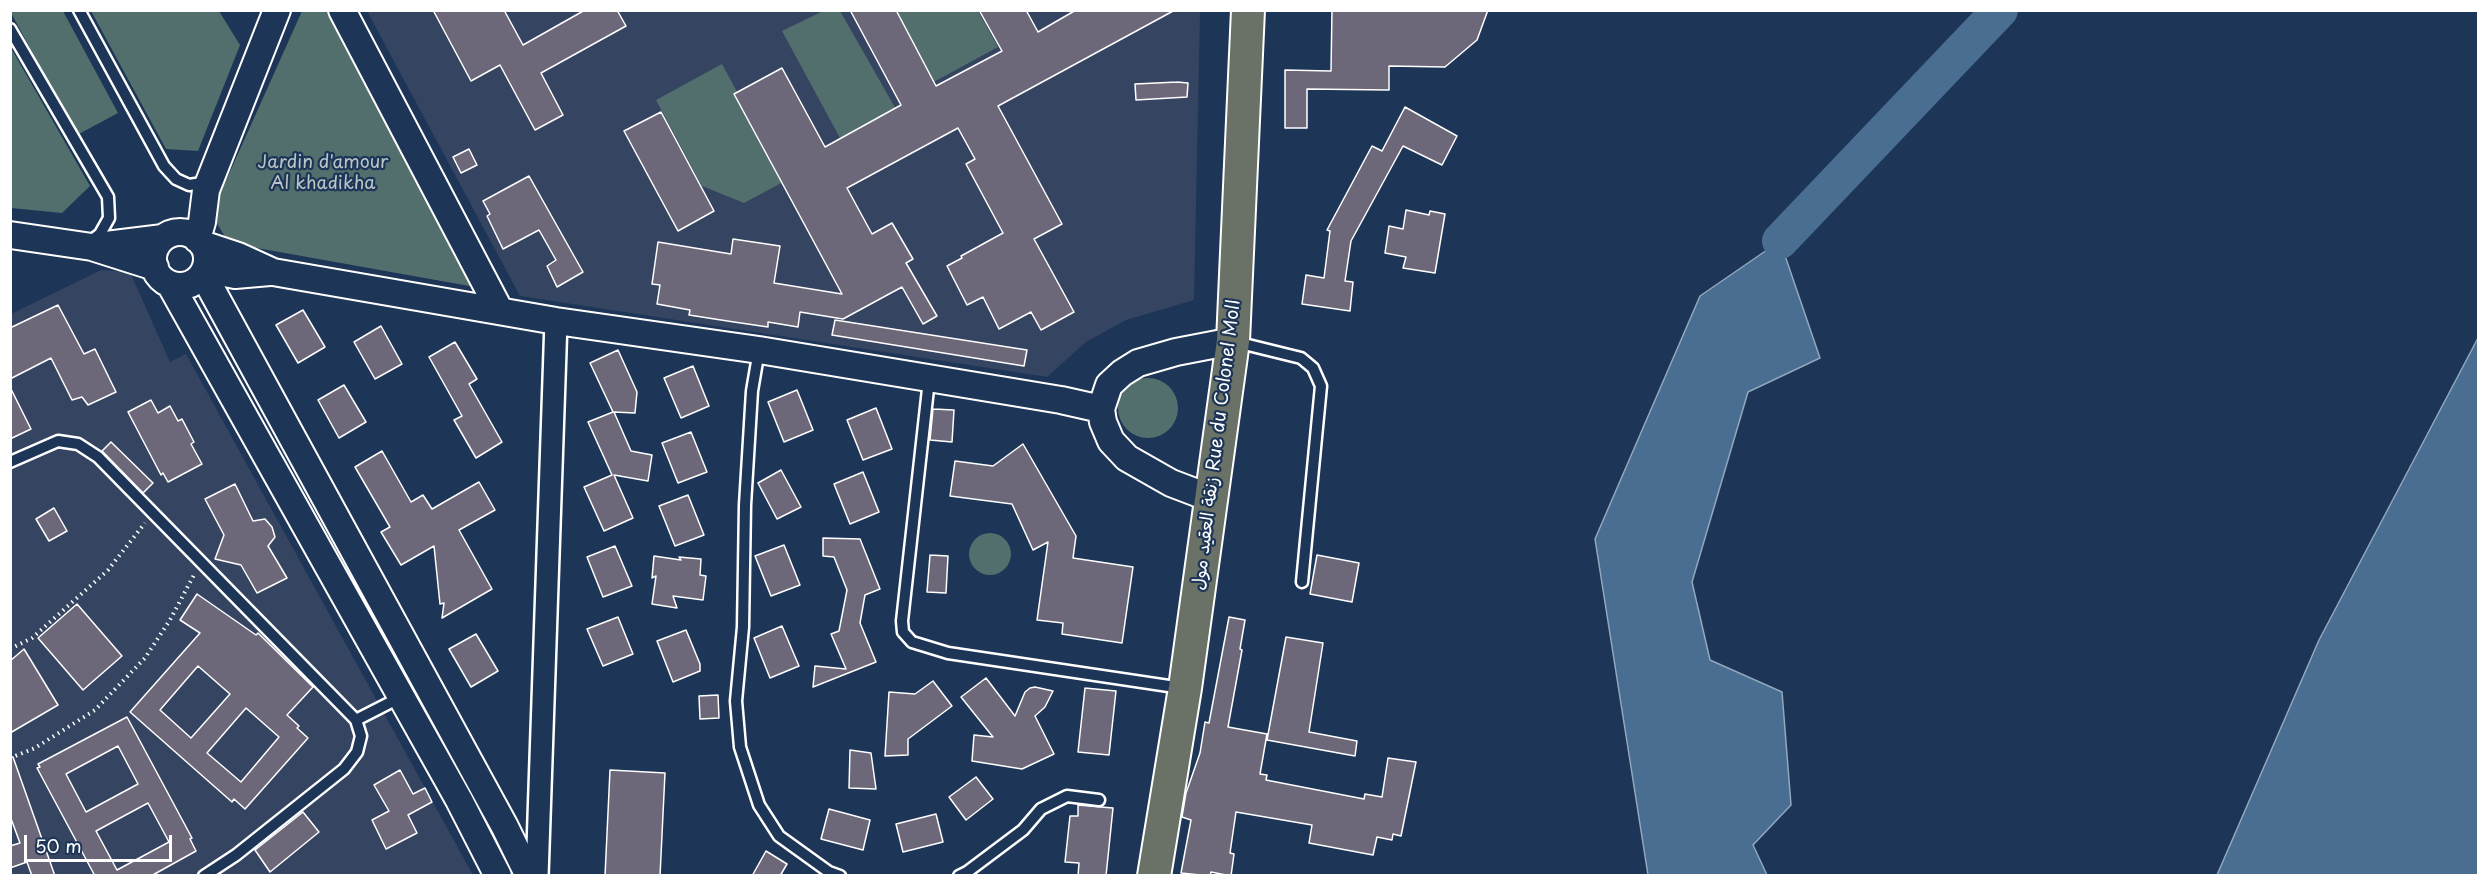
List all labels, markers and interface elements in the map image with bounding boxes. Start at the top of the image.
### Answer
park label: Jardin d'amour Al khadikha [258,152,388,195]
street label: زنقة العقيد مول Rue du Colonel Moll [1188,299,1246,591]
scale bar [27,823,176,861]
text: 50 m [35,832,82,859]

